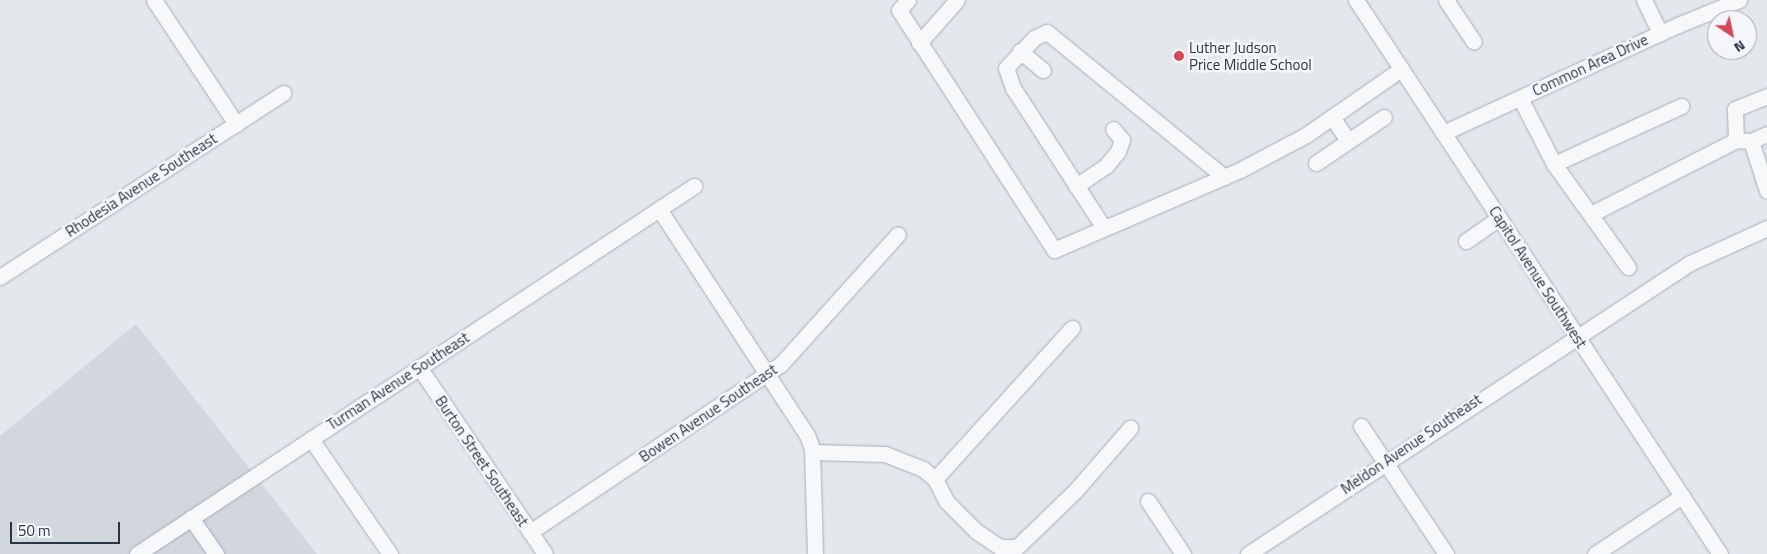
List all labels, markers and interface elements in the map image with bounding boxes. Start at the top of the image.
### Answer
north arrow [1707,10,1757,60]
street label: Common Area Drive [1529,30,1651,100]
text: N [1730,36,1750,58]
place label: Luther Judson Price Middle School [1189,38,1312,73]
marker: Luther Judson Price Middle School [1173,50,1185,62]
street label: Rhodesia Avenue Southeast [62,129,220,241]
street label: Capitol Avenue Southwest [1485,203,1591,351]
street label: Turman Avenue Southeast [323,328,473,434]
street label: Bowen Avenue Southeast [636,360,780,466]
street label: Meldon Avenue Southeast [1337,390,1485,498]
street label: Burton Street Southeast [432,392,532,530]
scale bar [12,512,122,544]
text: 50 m [18,519,51,542]

